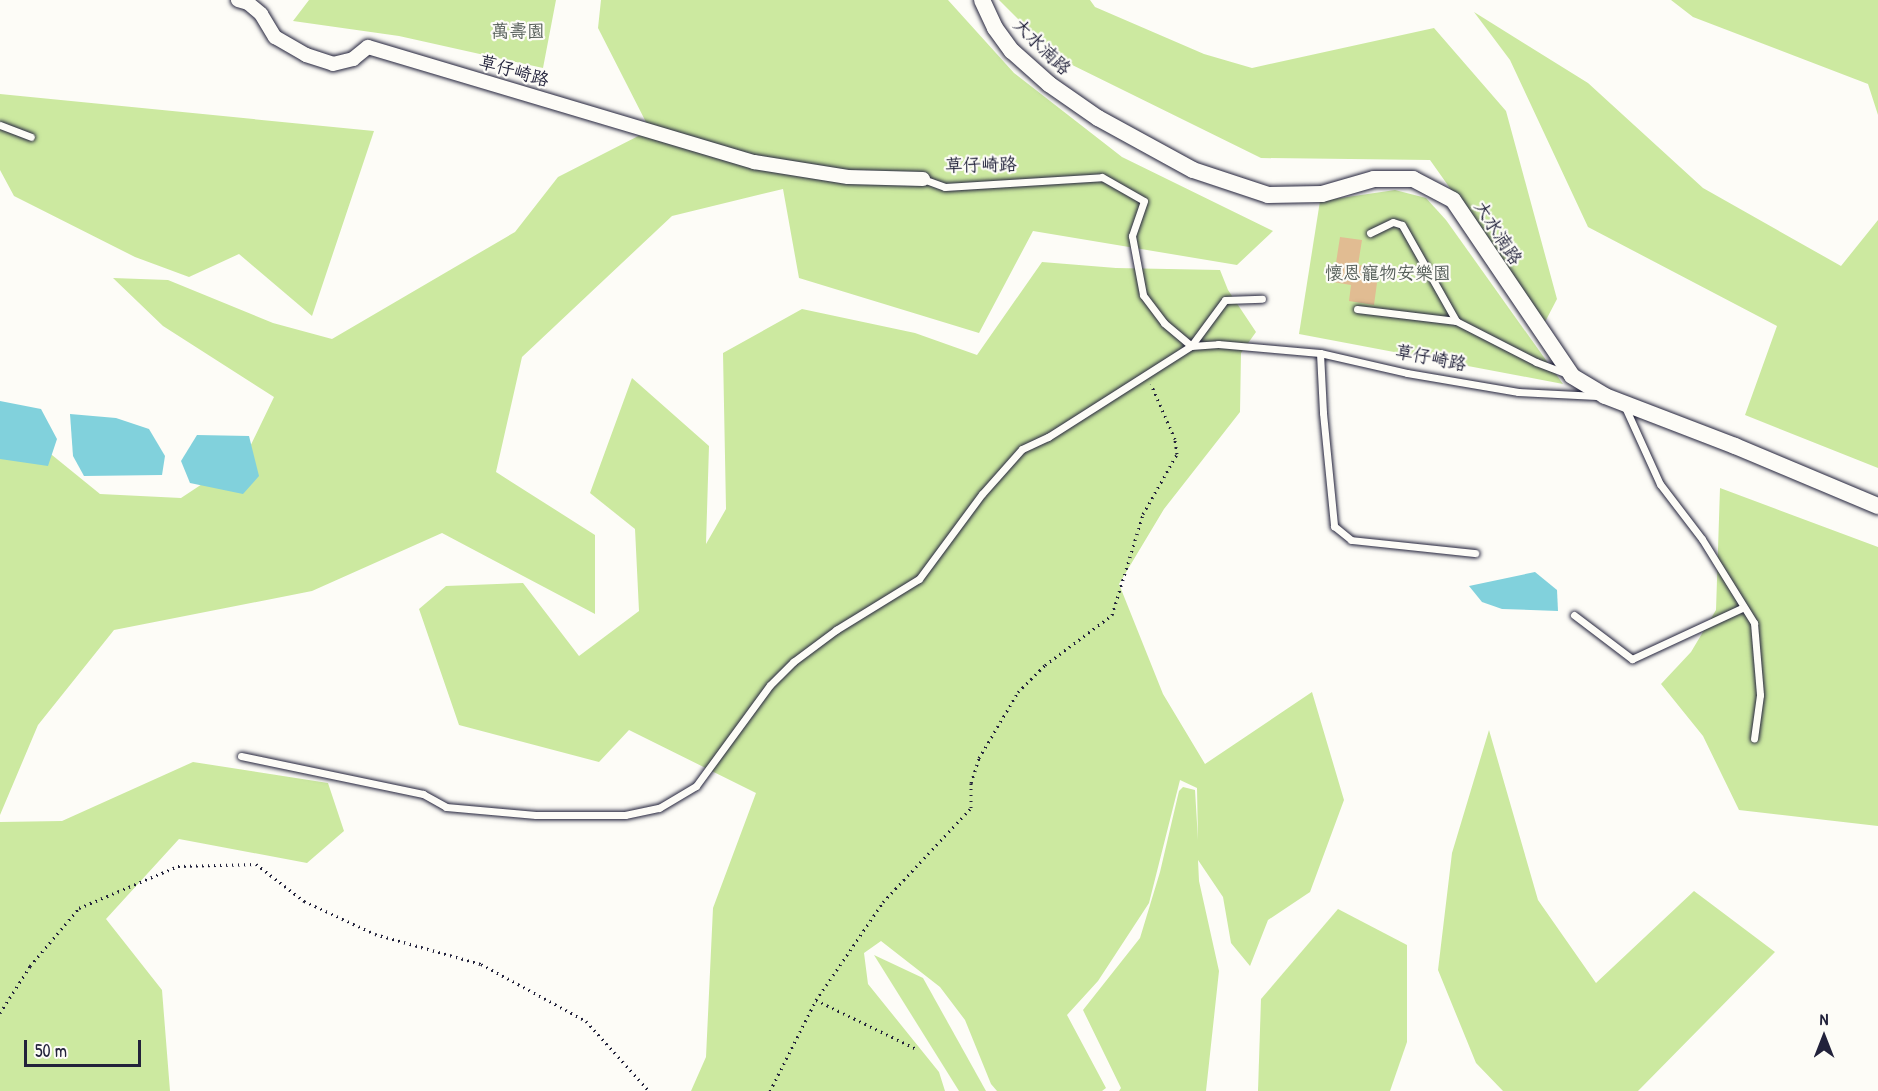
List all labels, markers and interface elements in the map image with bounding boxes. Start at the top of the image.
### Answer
street label: 大水湳路 [1009,14,1075,80]
park label: 萬壽園 [491,20,545,42]
street label: 草仔崎路 [476,51,552,91]
street label: 草仔崎路 [945,154,1017,176]
street label: 大水湳路 [1469,197,1527,269]
park label: 懷恩寵物安樂園 [1325,262,1451,284]
street label: 草仔崎路 [1394,341,1468,375]
north arrow [1794,1007,1854,1067]
text: N [1820,1008,1828,1030]
scale bar [27,1028,144,1066]
text: 50 m [35,1038,67,1063]

